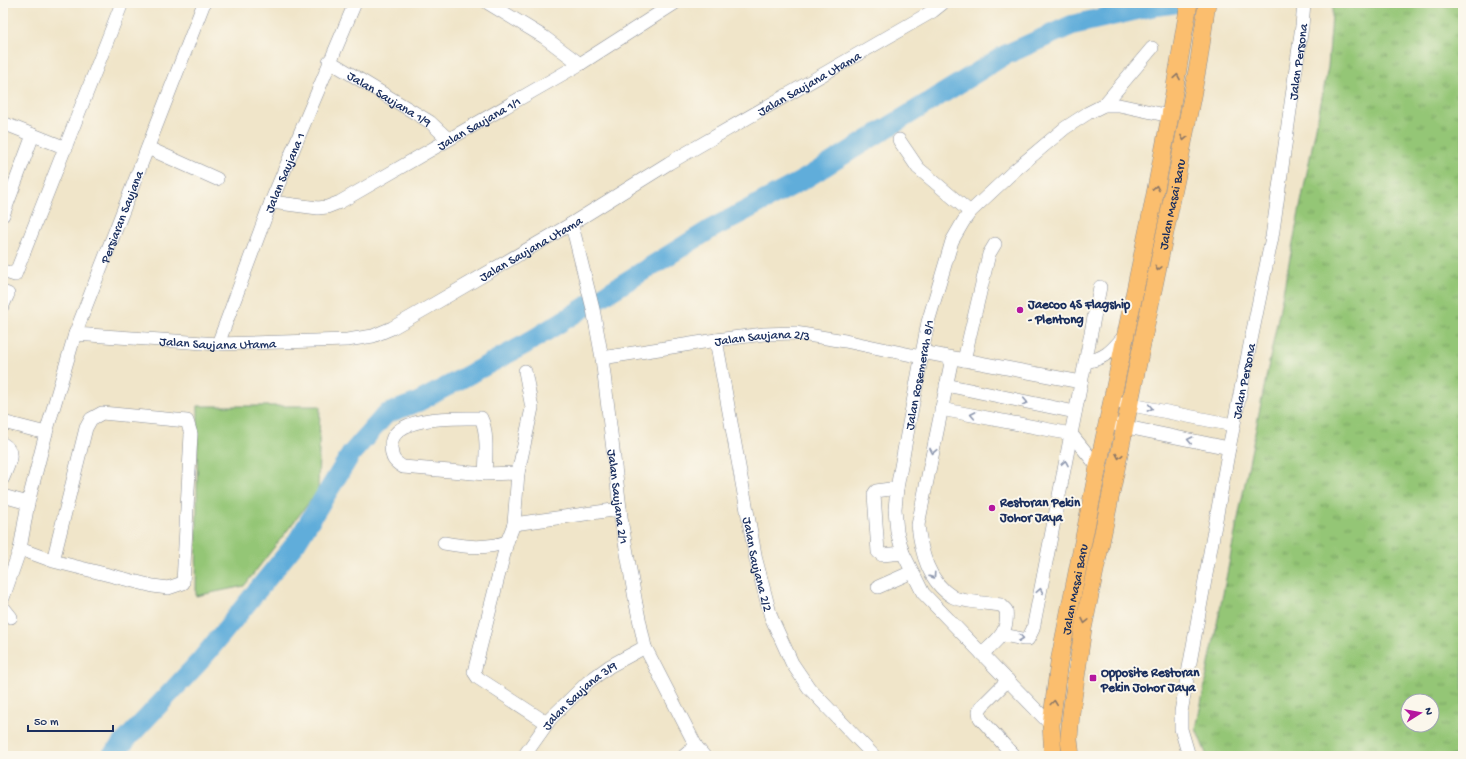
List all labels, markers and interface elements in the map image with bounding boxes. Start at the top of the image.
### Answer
street label: Jalan Persona [1287,22,1312,101]
street label: Jalan Saujana Utama [756,49,865,120]
street label: Jalan Saujana 1/9 [344,69,434,131]
one-way arrow [1172,74,1180,80]
street label: Jalan Saujana 1/1 [435,95,524,155]
street label: Jalan Saujana 1 [263,131,309,215]
one-way arrow [1181,135,1189,141]
street label: Jalan Masai Baru [1157,158,1190,251]
street label: Persiaran Saujana [98,168,148,267]
one-way arrow [1151,185,1160,192]
street label: Jalan Saujana Utama [477,213,586,286]
one-way arrow [1155,264,1163,271]
place label: Jaecoo 4S Flagship - Plentong [1027,298,1131,328]
marker: Jaecoo 4S Flagship - Plentong [1015,305,1025,315]
street label: Jalan Rosemerah 8/1 [903,319,938,431]
street label: Jalan Saujana 2/3 [714,328,811,350]
street label: Jalan Saujana Utama [159,335,277,354]
street label: Jalan Persona [1230,341,1260,421]
one-way arrow [1022,397,1028,405]
one-way arrow [1147,404,1153,412]
one-way arrow [970,411,976,420]
one-way arrow [1187,437,1194,445]
one-way arrow [929,448,937,454]
street label: Jalan Saujana 2/1 [603,449,630,545]
one-way arrow [1115,453,1123,459]
one-way arrow [1060,460,1069,466]
place label: Restoran Pekin Johor Jaya [999,496,1081,526]
marker: Restoran Pekin Johor Jaya [987,503,997,513]
street label: Jalan Saujana 2/2 [738,516,774,614]
street label: Jalan Masai Baru [1060,543,1092,636]
one-way arrow [928,572,936,579]
one-way arrow [1035,588,1044,594]
one-way arrow [1082,617,1090,624]
one-way arrow [1017,633,1024,642]
street label: Jalan Saujana 3/9 [540,659,620,734]
place label: Opposite Restoran Pekin Johor Jaya [1100,666,1200,696]
marker: Opposite Restoran Pekin Johor Jaya [1088,673,1098,683]
north arrow [1400,693,1440,733]
one-way arrow [1049,700,1058,706]
scale bar [28,707,113,733]
text: N [1421,707,1434,716]
text: 50 m [34,716,59,730]

